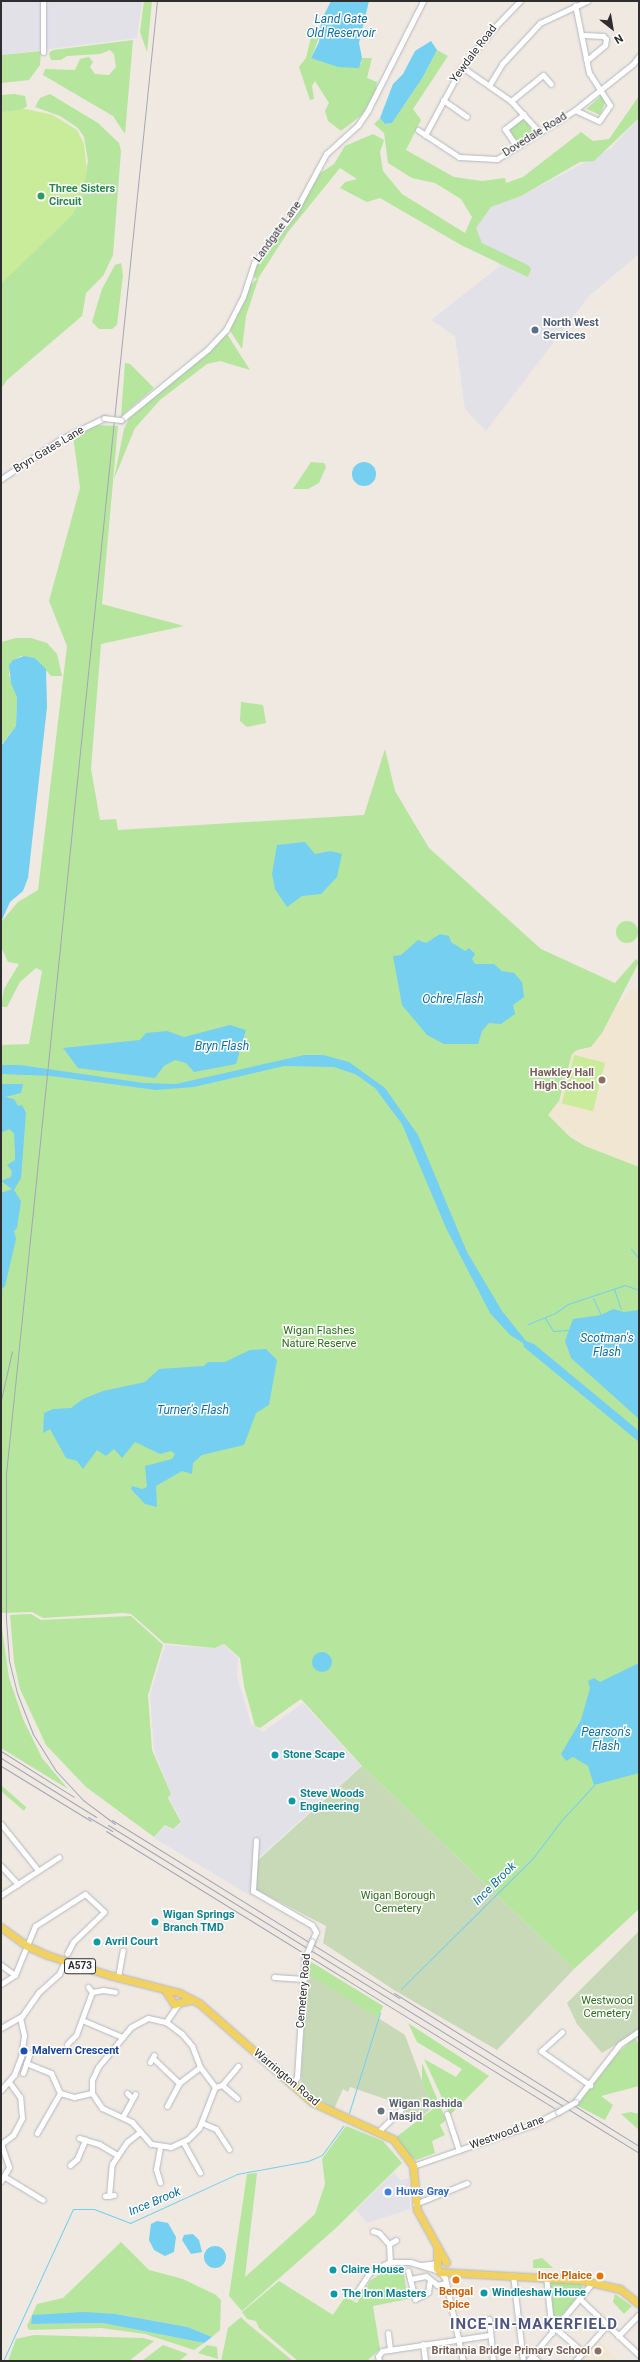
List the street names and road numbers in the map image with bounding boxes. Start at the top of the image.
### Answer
street label: Yewdale Road [448,22,500,86]
street label: Dovedale Road [500,110,570,160]
street label: Landgate Lane [251,199,305,265]
street label: Bryn Gates Lane [11,424,87,476]
street label: Cemetery Road [294,1953,314,2029]
road number: A573 [64,1958,96,1974]
street label: Warrington Road [250,2047,322,2109]
street label: Westwood Lane [468,2113,546,2153]

